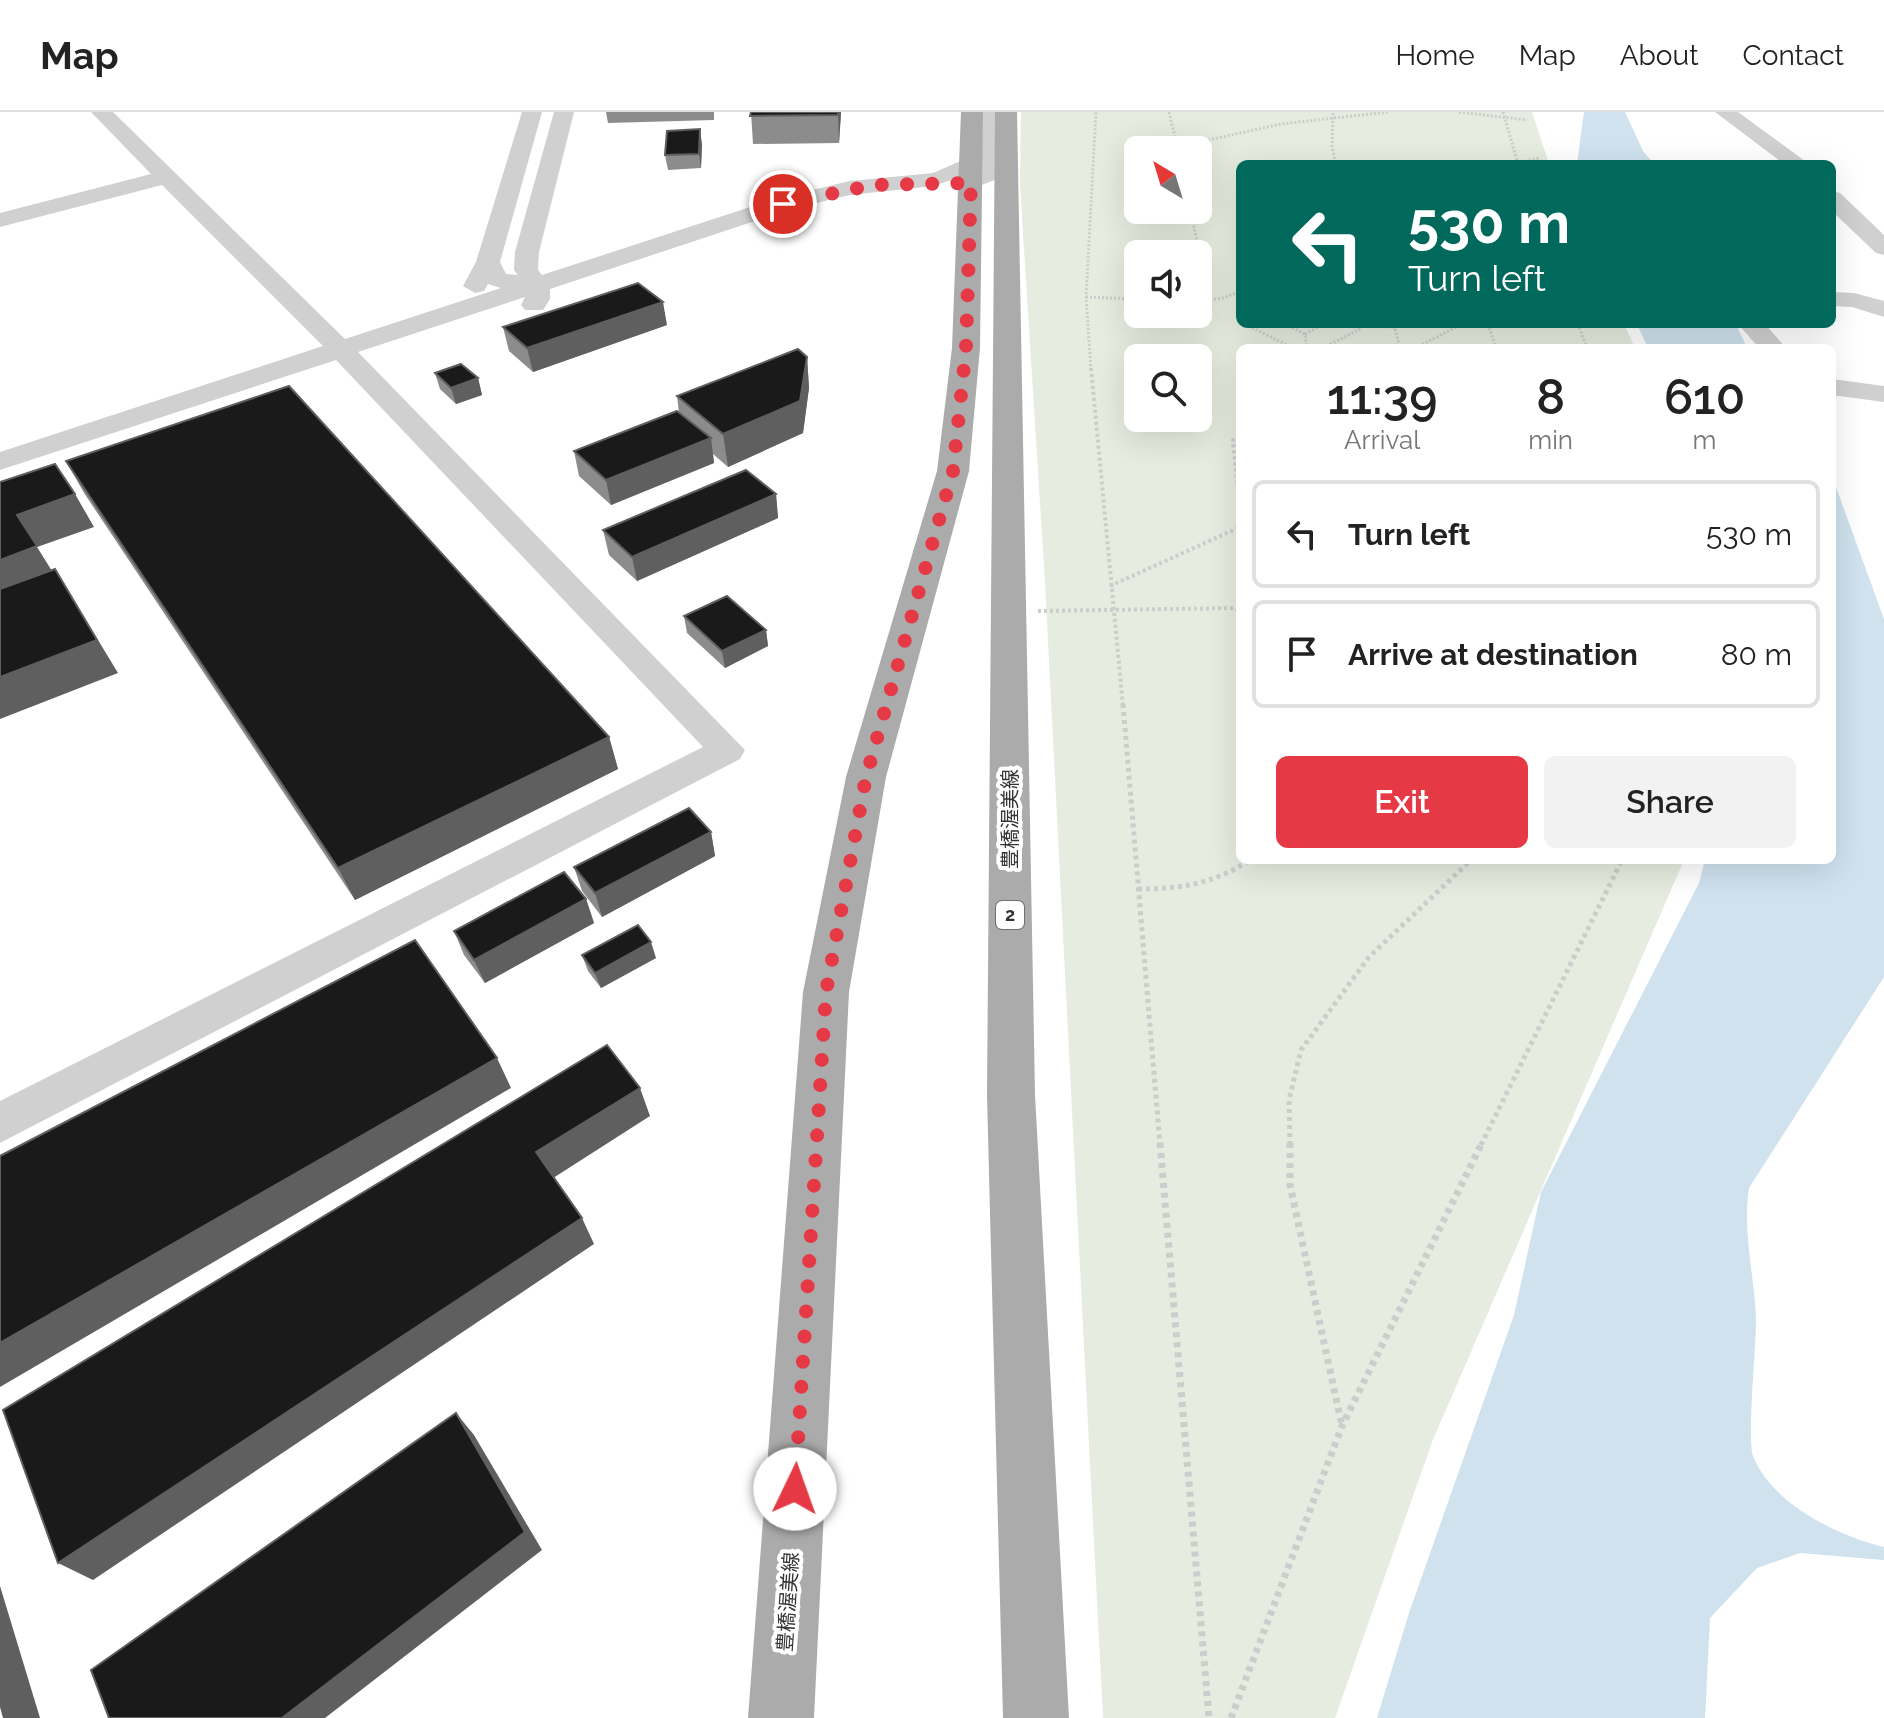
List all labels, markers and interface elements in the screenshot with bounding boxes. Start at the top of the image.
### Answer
text: Map [40,33,119,78]
text: Home [1395,39,1475,72]
text: Map [1519,39,1576,72]
text: About [1620,39,1699,72]
text: Contact [1743,39,1844,72]
north arrow [1124,136,1212,224]
map controls [1124,136,1212,432]
pin [749,170,817,238]
icon: arrive [761,182,805,226]
text: 530 m [1408,190,1570,256]
icon: left [1276,192,1380,296]
button: sound [1124,240,1212,328]
text: Turn left [1408,257,1546,299]
button: search [1124,344,1212,432]
text: 11:39 [1327,369,1437,425]
text: 8 [1536,369,1565,425]
text: 610 [1664,369,1745,425]
text: Arrival [1344,425,1420,455]
text: min [1528,425,1573,455]
text: m [1693,425,1716,455]
icon: left [1280,512,1324,556]
text: Turn left [1348,517,1470,552]
text: 530 m [1706,517,1792,552]
icon: arrive [1280,632,1324,676]
text: Arrive at destination [1348,637,1638,672]
text: 80 m [1721,637,1792,672]
button: Exit [1276,756,1528,848]
button: Share [1544,756,1796,848]
street label: 豊橋渥美線 [998,769,1022,869]
road number: 2 [996,901,1024,929]
position arrow [753,1447,837,1531]
street label: 豊橋渥美線 [773,1551,803,1653]

